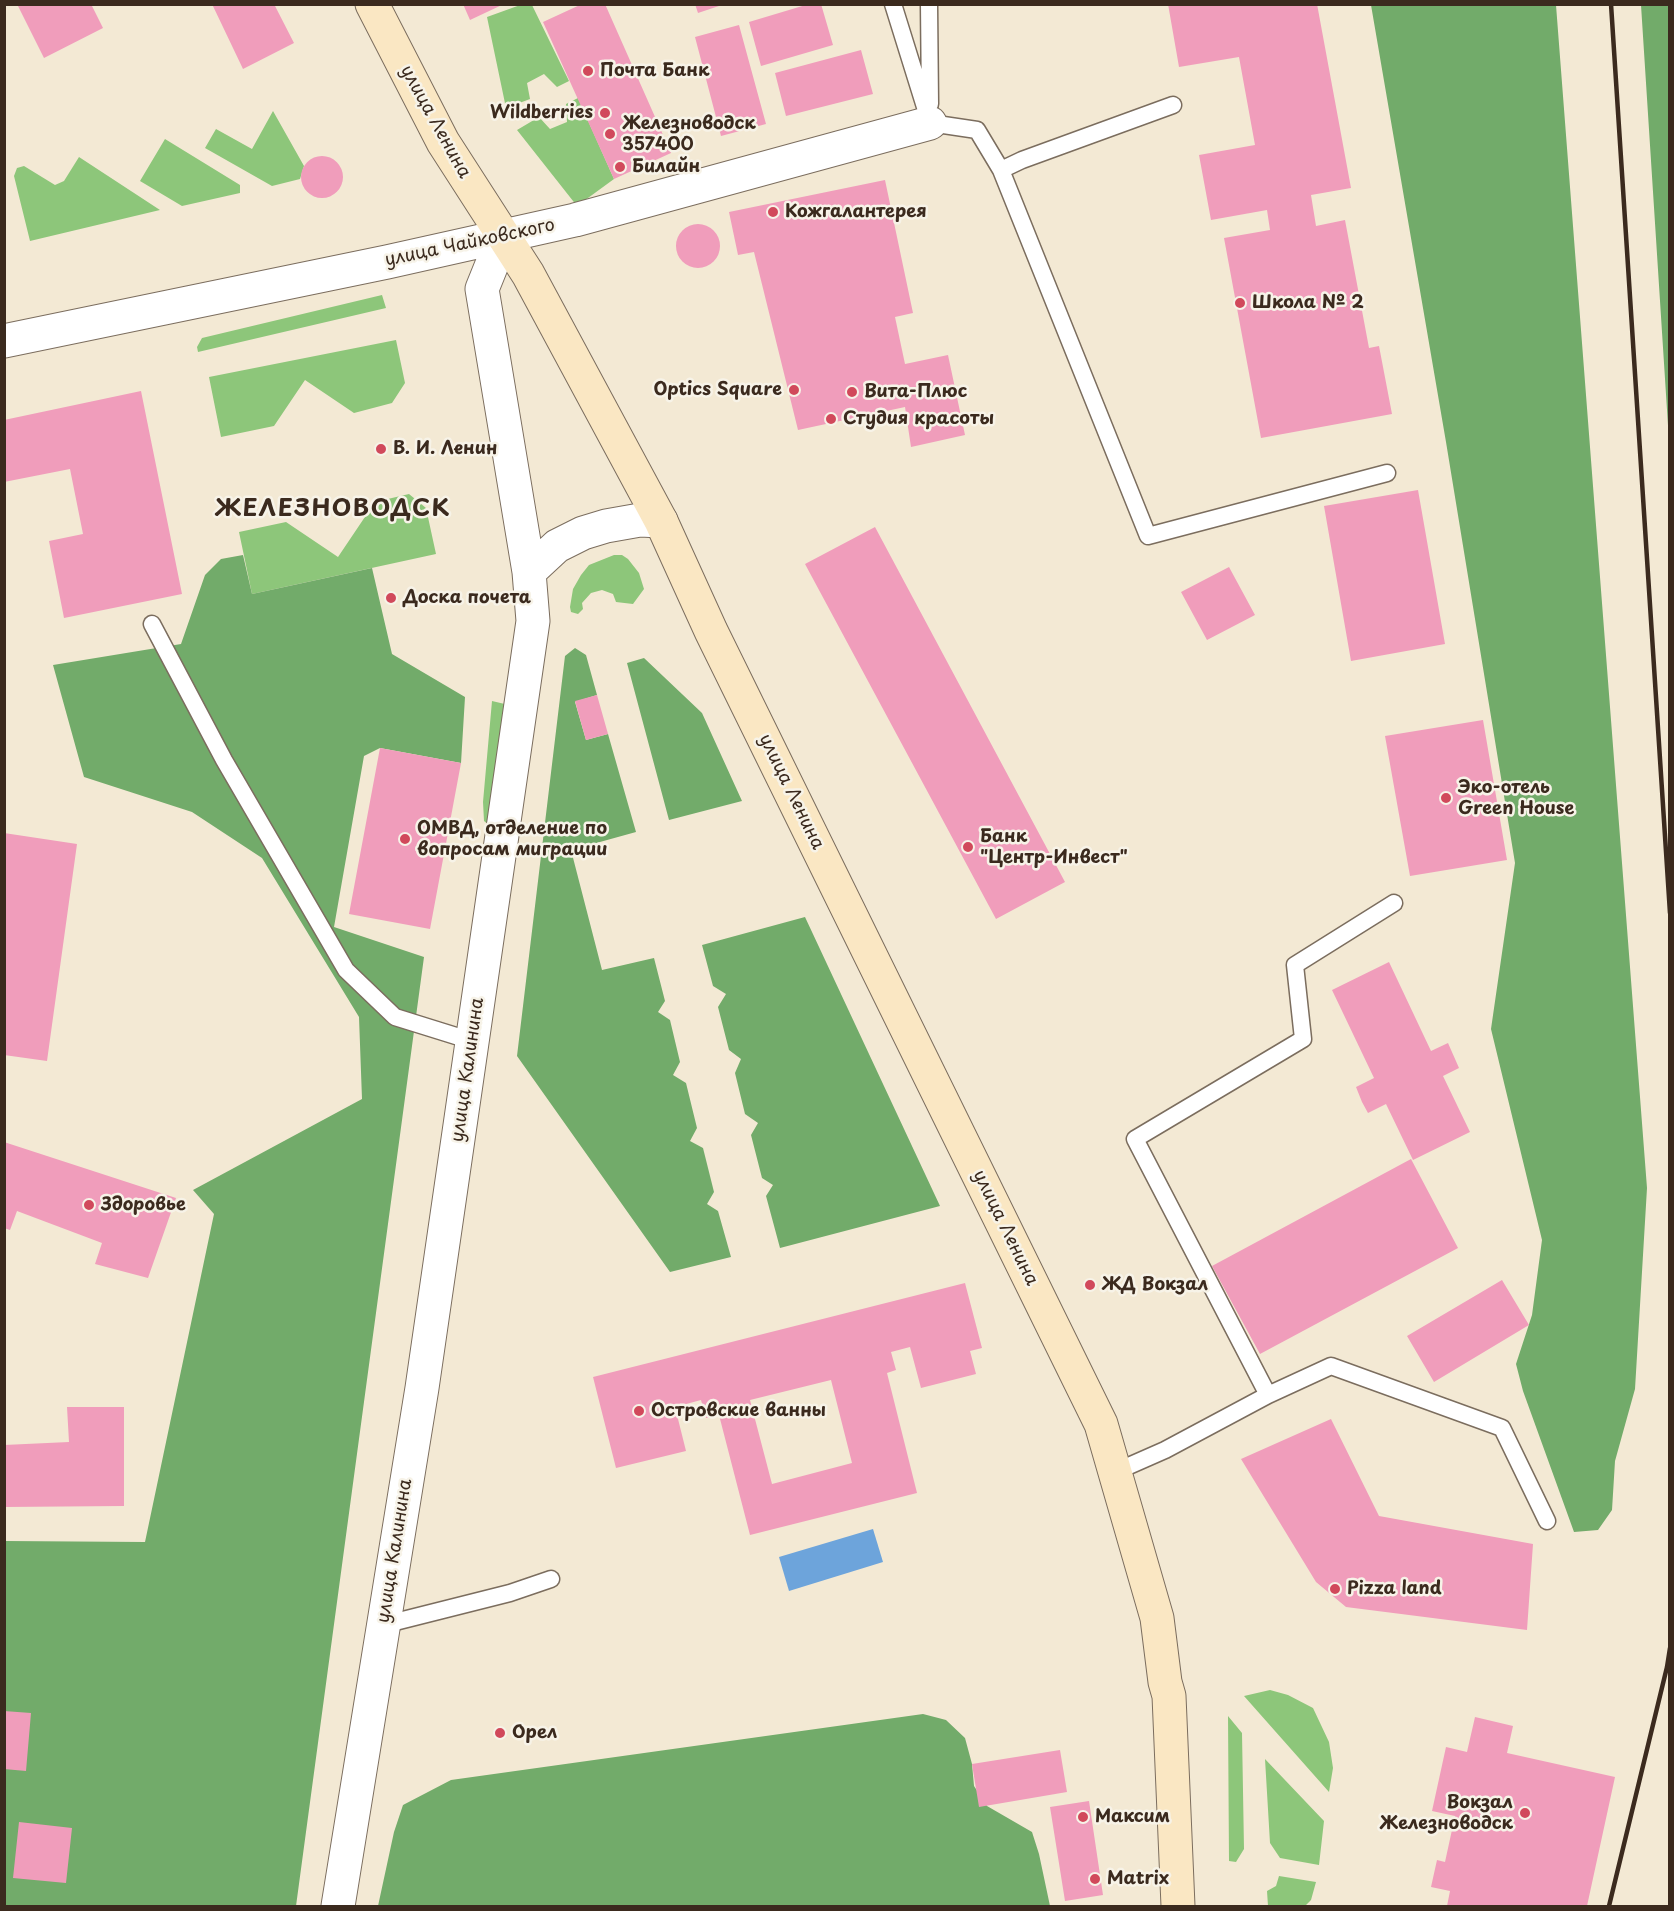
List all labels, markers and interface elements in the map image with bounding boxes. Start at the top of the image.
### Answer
place label: Почта Банк [600,60,709,82]
street label: улица Ленина [395,62,475,182]
marker: Почта Банк [581,64,595,78]
place label: Wildberries [490,102,593,124]
marker: Wildberries [598,106,612,120]
place label: Железноводск 357400 [622,113,756,156]
marker: Железноводск 357400 [603,127,617,141]
place label: Билайн [632,156,700,178]
marker: Билайн [613,160,627,174]
place label: Кожгалантерея [785,201,927,223]
marker: Кожгалантерея [766,205,780,219]
street label: улица Чайковского [383,214,557,272]
place label: Школа № 2 [1252,292,1364,314]
marker: Школа № 2 [1233,296,1247,310]
place label: Optics Square [654,379,782,401]
place label: Вита-Плюс [864,381,967,403]
marker: Optics Square [787,383,801,397]
marker: Вита-Плюс [845,385,859,399]
place label: Студия красоты [843,408,994,430]
marker: Студия красоты [824,412,838,426]
place label: В. И. Ленин [393,438,497,460]
marker: В. И. Ленин [374,442,388,456]
district label: ЖЕЛЕЗНОВОДСК [218,495,448,523]
place label: Доска почета [403,587,531,609]
marker: Доска почета [384,591,398,605]
street label: улица Ленина [754,731,828,853]
place label: Эко-отель Green House [1458,777,1574,820]
marker: Эко-отель Green House [1439,791,1453,805]
place label: ОМВД, отделение по вопросам миграции [417,818,608,860]
place label: Банк "Центр-Инвест" [980,826,1128,868]
marker: ОМВД, отделение по вопросам миграции [398,832,412,846]
marker: Банк "Центр-Инвест" [961,840,975,854]
street label: улица Калинина [447,996,489,1144]
street label: улица Ленина [968,1167,1042,1289]
place label: Здоровье [101,1194,186,1216]
marker: Здоровье [82,1198,96,1212]
place label: ЖД Вокзал [1102,1274,1208,1296]
marker: ЖД Вокзал [1083,1278,1097,1292]
place label: Островские ванны [651,1400,826,1422]
marker: Островские ванны [632,1404,646,1418]
street label: улица Калинина [373,1477,417,1625]
place label: Pizza land [1347,1578,1442,1600]
marker: Pizza land [1328,1582,1342,1596]
place label: Орел [512,1722,557,1744]
marker: Орел [493,1726,507,1740]
place label: Вокзал Железноводск [1379,1792,1513,1834]
place label: Максим [1095,1806,1170,1828]
marker: Вокзал Железноводск [1518,1806,1532,1820]
marker: Максим [1076,1810,1090,1824]
place label: Matrix [1107,1868,1169,1890]
marker: Matrix [1088,1872,1102,1886]

